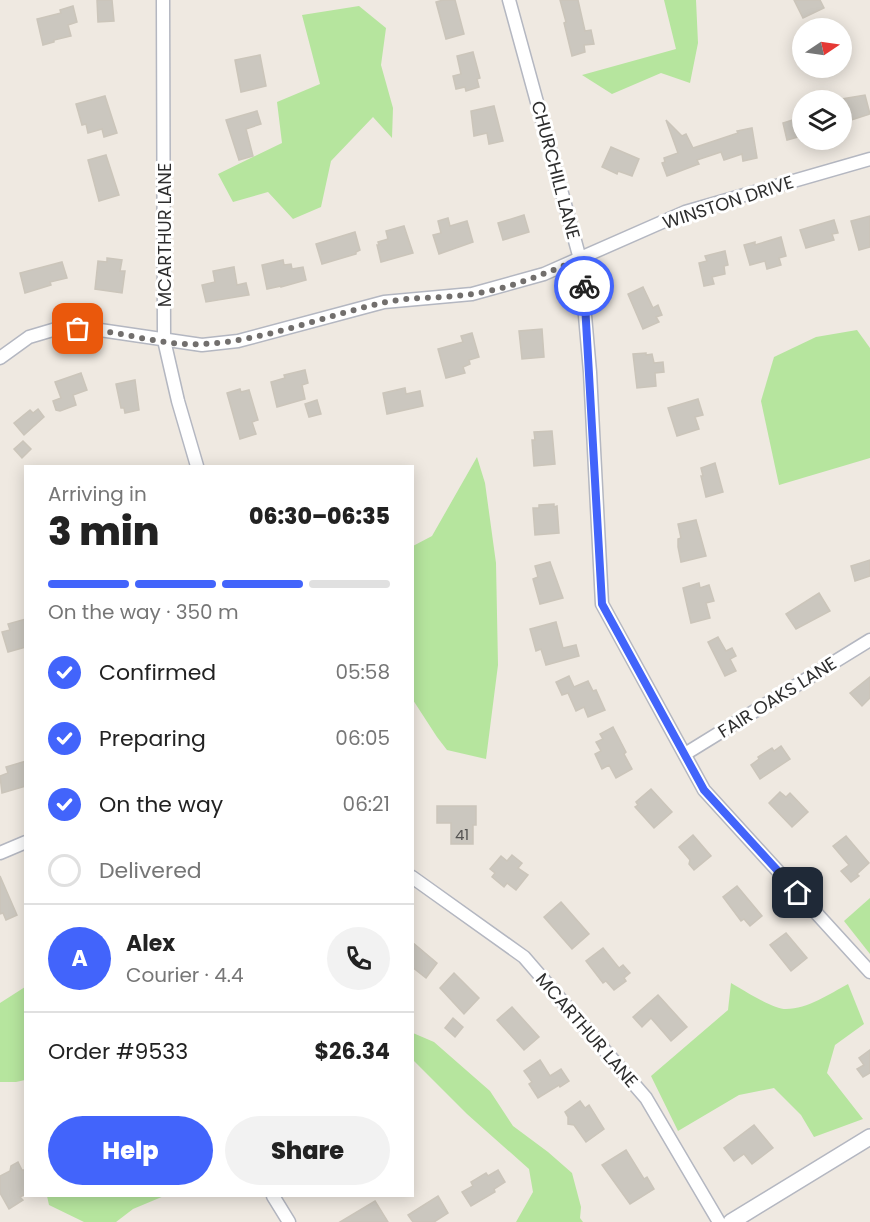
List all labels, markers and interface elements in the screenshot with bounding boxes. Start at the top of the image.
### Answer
north arrow [792,18,852,78]
map controls [792,18,852,150]
button: layers [792,90,852,150]
street label: CHURCHILL LANE [525,98,587,242]
street label: MCARTHUR LANE [152,163,177,307]
street label: WINSTON DRIVE [659,169,797,235]
courier [554,256,614,316]
icon: bike [568,270,601,303]
pin [52,303,103,354]
icon: bag [61,312,94,345]
text: Arriving in [48,480,147,508]
text: 06:30–06:35 [249,501,390,532]
text: 3 min [48,504,160,559]
text: On the way · 350 m [48,598,239,626]
street label: FAIR OAKS LANE [713,650,841,744]
icon: check [48,656,81,689]
text: Confirmed [99,657,216,688]
text: 05:58 [335,658,390,686]
icon: check [48,722,81,755]
text: Preparing [99,723,206,754]
text: 06:05 [335,724,390,752]
icon: check [48,788,81,821]
text: On the way [99,789,223,820]
text: 06:21 [343,790,390,818]
house number: 41 [455,824,469,845]
text: Delivered [99,855,202,886]
pin [772,867,823,918]
icon: home [781,876,814,909]
button: phone [327,927,390,990]
text: Alex [126,928,175,959]
text: A [71,943,88,974]
text: Courier · 4.4 [126,961,244,989]
street label: MCARTHUR LANE [530,967,644,1093]
text: Order #9533 [48,1036,188,1067]
text: $26.34 [315,1036,390,1067]
button: Help [48,1116,213,1185]
button: Share [225,1116,390,1185]

